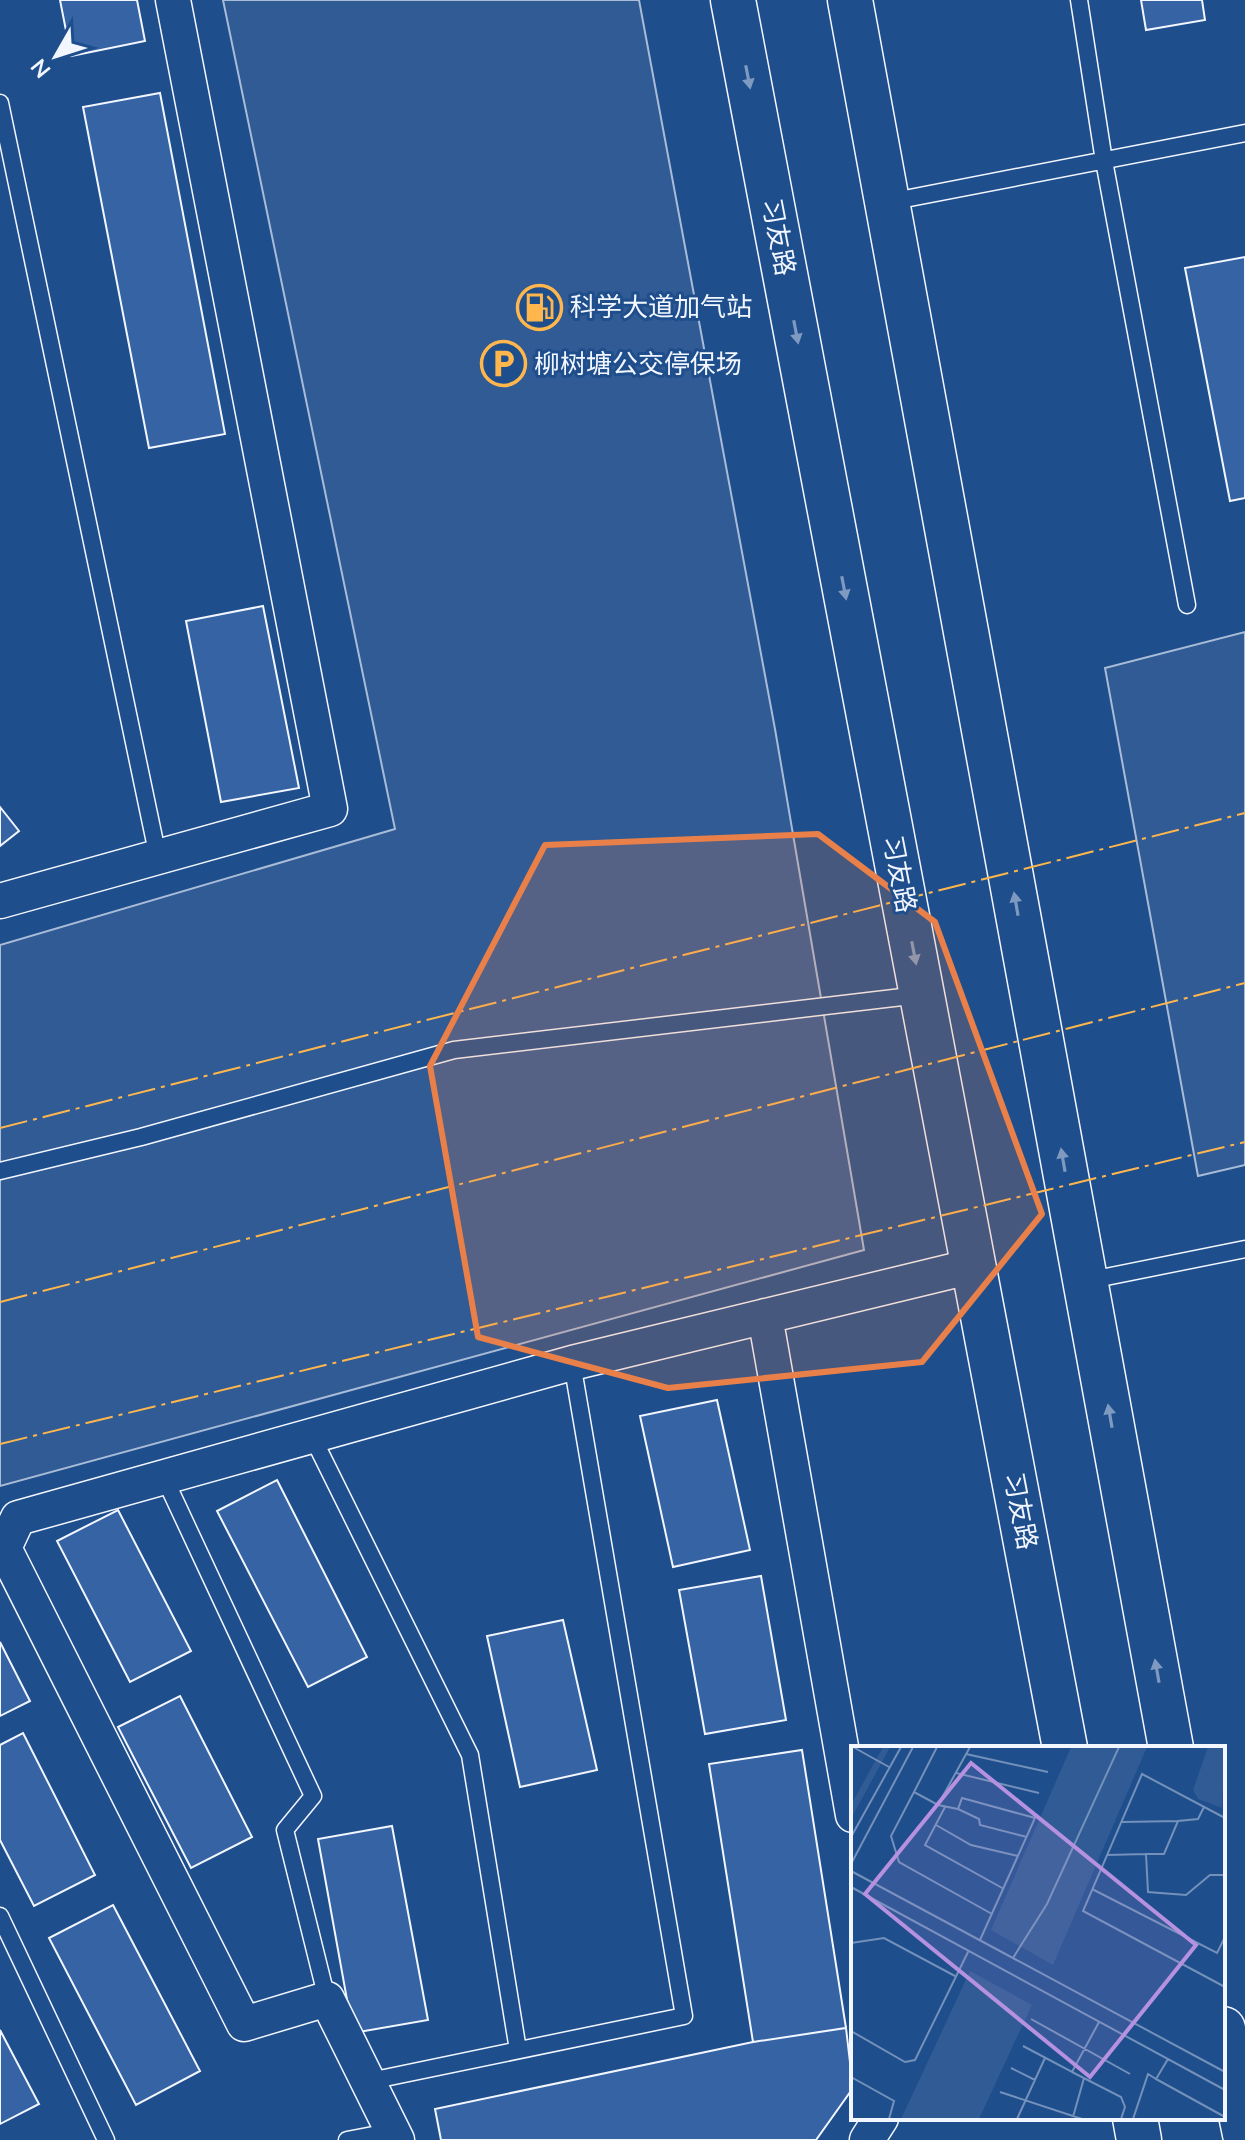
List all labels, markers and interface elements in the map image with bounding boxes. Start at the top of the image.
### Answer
north arrow [16,16,96,96]
text: N [24,52,58,84]
one-way arrow [742,64,754,89]
street label: 习友路 [753,195,803,279]
fuel station icon: 科学大道加气站 [515,283,563,331]
place label: 科学大道加气站 [570,290,752,325]
one-way arrow [790,320,803,345]
parking icon: 柳树塘公交停保场 [479,340,527,388]
place label: 柳树塘公交停保场 [534,347,742,382]
one-way arrow [839,575,851,600]
street label: 习友路 [874,832,924,916]
one-way arrow [1010,891,1022,916]
one-way arrow [908,941,920,966]
one-way arrow [1057,1147,1069,1172]
one-way arrow [1103,1403,1116,1428]
street label: 习友路 [995,1469,1045,1553]
one-way arrow [1151,1659,1163,1684]
inset map [851,1746,1225,2120]

